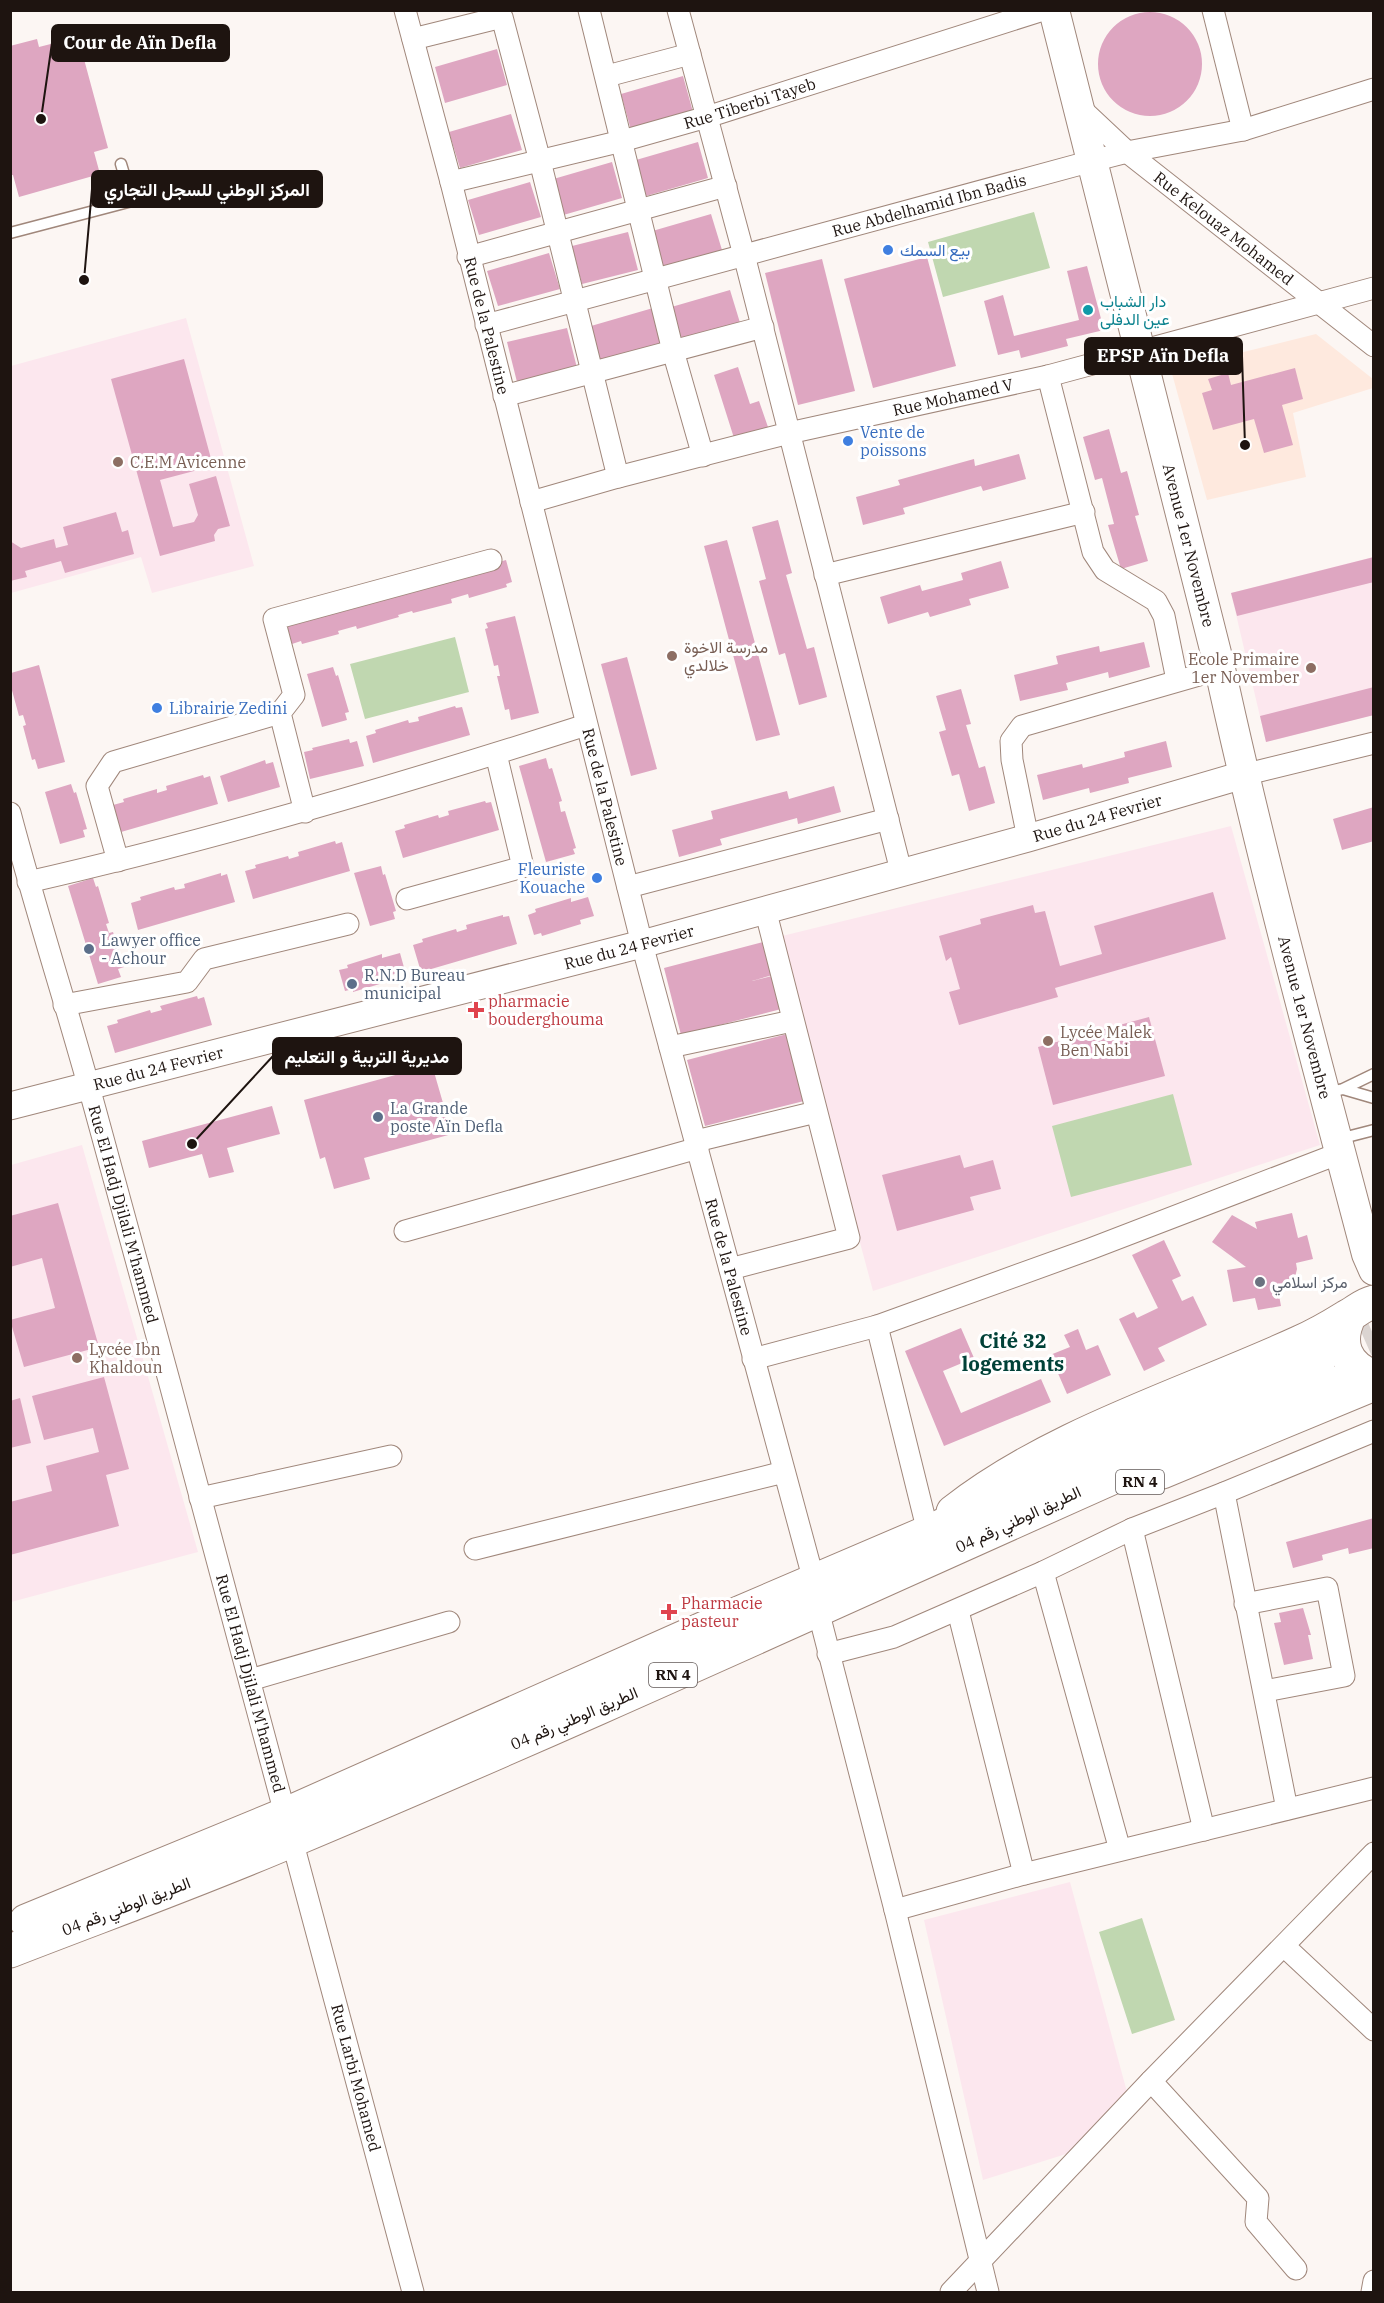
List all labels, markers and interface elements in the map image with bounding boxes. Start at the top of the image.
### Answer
callout: Cour de Aïn Defla [52,25,229,61]
text: Cour de Aïn Defla [63,31,217,54]
street label: Rue Tiberbi Tayeb [681,73,818,133]
street label: Rue Kelouaz Mohamed [1150,167,1298,289]
street label: Rue Abdelhamid Ibn Badis [830,169,1028,241]
callout: المركز الوطني للسجل التجاري [92,171,322,207]
text: المركز الوطني للسجل التجاري [104,178,310,205]
place label: بيع السمك [900,240,970,262]
marker: بيع السمك [881,243,895,257]
street label: Rue de la Palestine [460,255,514,396]
place label: دار الشباب عين الدفلى [1100,291,1170,330]
marker: دار الشباب عين الدفلى [1081,303,1095,317]
callout: EPSP Aïn Defla [1085,338,1242,374]
text: EPSP Aïn Defla [1097,344,1229,367]
street label: Rue Mohamed V [891,374,1015,420]
place label: Vente de poissons [860,422,927,460]
marker: Vente de poissons [841,434,855,448]
place label: C.E.M Avicenne [130,452,246,472]
marker: C.E.M Avicenne [111,455,125,469]
street label: Avenue 1er Novembre [1159,462,1219,629]
place label: مدرسة الاخوة خلالدي [684,637,768,679]
marker: مدرسة الاخوة خلالدي [665,649,679,663]
place label: Ecole Primaire 1er November [1188,649,1299,687]
marker: Ecole Primaire 1er November [1304,661,1318,675]
place label: Librairie Zedini [169,698,287,718]
marker: Librairie Zedini [150,701,164,715]
street label: Rue de la Palestine [578,726,632,868]
street label: Rue du 24 Fevrier [1030,789,1164,846]
place label: Fleuriste Kouache [518,859,585,897]
marker: Fleuriste Kouache [590,871,604,885]
street label: Rue du 24 Fevrier [562,920,696,974]
place label: Lawyer office - Achour [101,930,201,968]
street label: Avenue 1er Novembre [1274,934,1336,1101]
marker: Lawyer office - Achour [82,942,96,956]
place label: R.N.D Bureau municipal [364,965,465,1003]
marker: R.N.D Bureau municipal [345,977,359,991]
place label: pharmacie bouderghouma [488,991,604,1029]
marker: pharmacie bouderghouma [469,1003,483,1017]
place label: Lycée Malek Ben Nabi [1060,1022,1152,1060]
marker: Lycée Malek Ben Nabi [1041,1034,1055,1048]
callout: مديرية التربية و التعليم [273,1038,461,1074]
street label: Rue du 24 Fevrier [91,1042,225,1094]
text: مديرية التربية و التعليم [285,1045,450,1069]
place label: La Grande poste Aïn Defla [390,1098,504,1136]
street label: Rue El Hadj Djilali M'hammed [84,1103,163,1326]
marker: La Grande poste Aïn Defla [371,1110,385,1124]
street label: Rue de la Palestine [701,1196,757,1338]
place label: مركز اسلامي [1272,1272,1347,1296]
marker: مركز اسلامي [1253,1275,1267,1289]
district label: Cité 32 logements [962,1327,1064,1377]
place label: Lycée Ibn Khaldoun [89,1339,163,1377]
marker: Lycée Ibn Khaldoun [70,1351,84,1365]
road number: RN 4 [1116,1470,1164,1494]
street label: الطريق الوطني رقم 04 [952,1481,1086,1561]
street label: Rue El Hadj Djilali M'hammed [212,1572,290,1795]
place label: Pharmacie pasteur [681,1593,763,1631]
marker: Pharmacie pasteur [662,1605,676,1619]
road number: RN 4 [649,1663,697,1687]
street label: الطريق الوطني رقم 04 [507,1682,642,1758]
street label: الطريق الوطني رقم 04 [59,1872,195,1944]
street label: Rue Larbi Mohamed [327,2002,385,2154]

